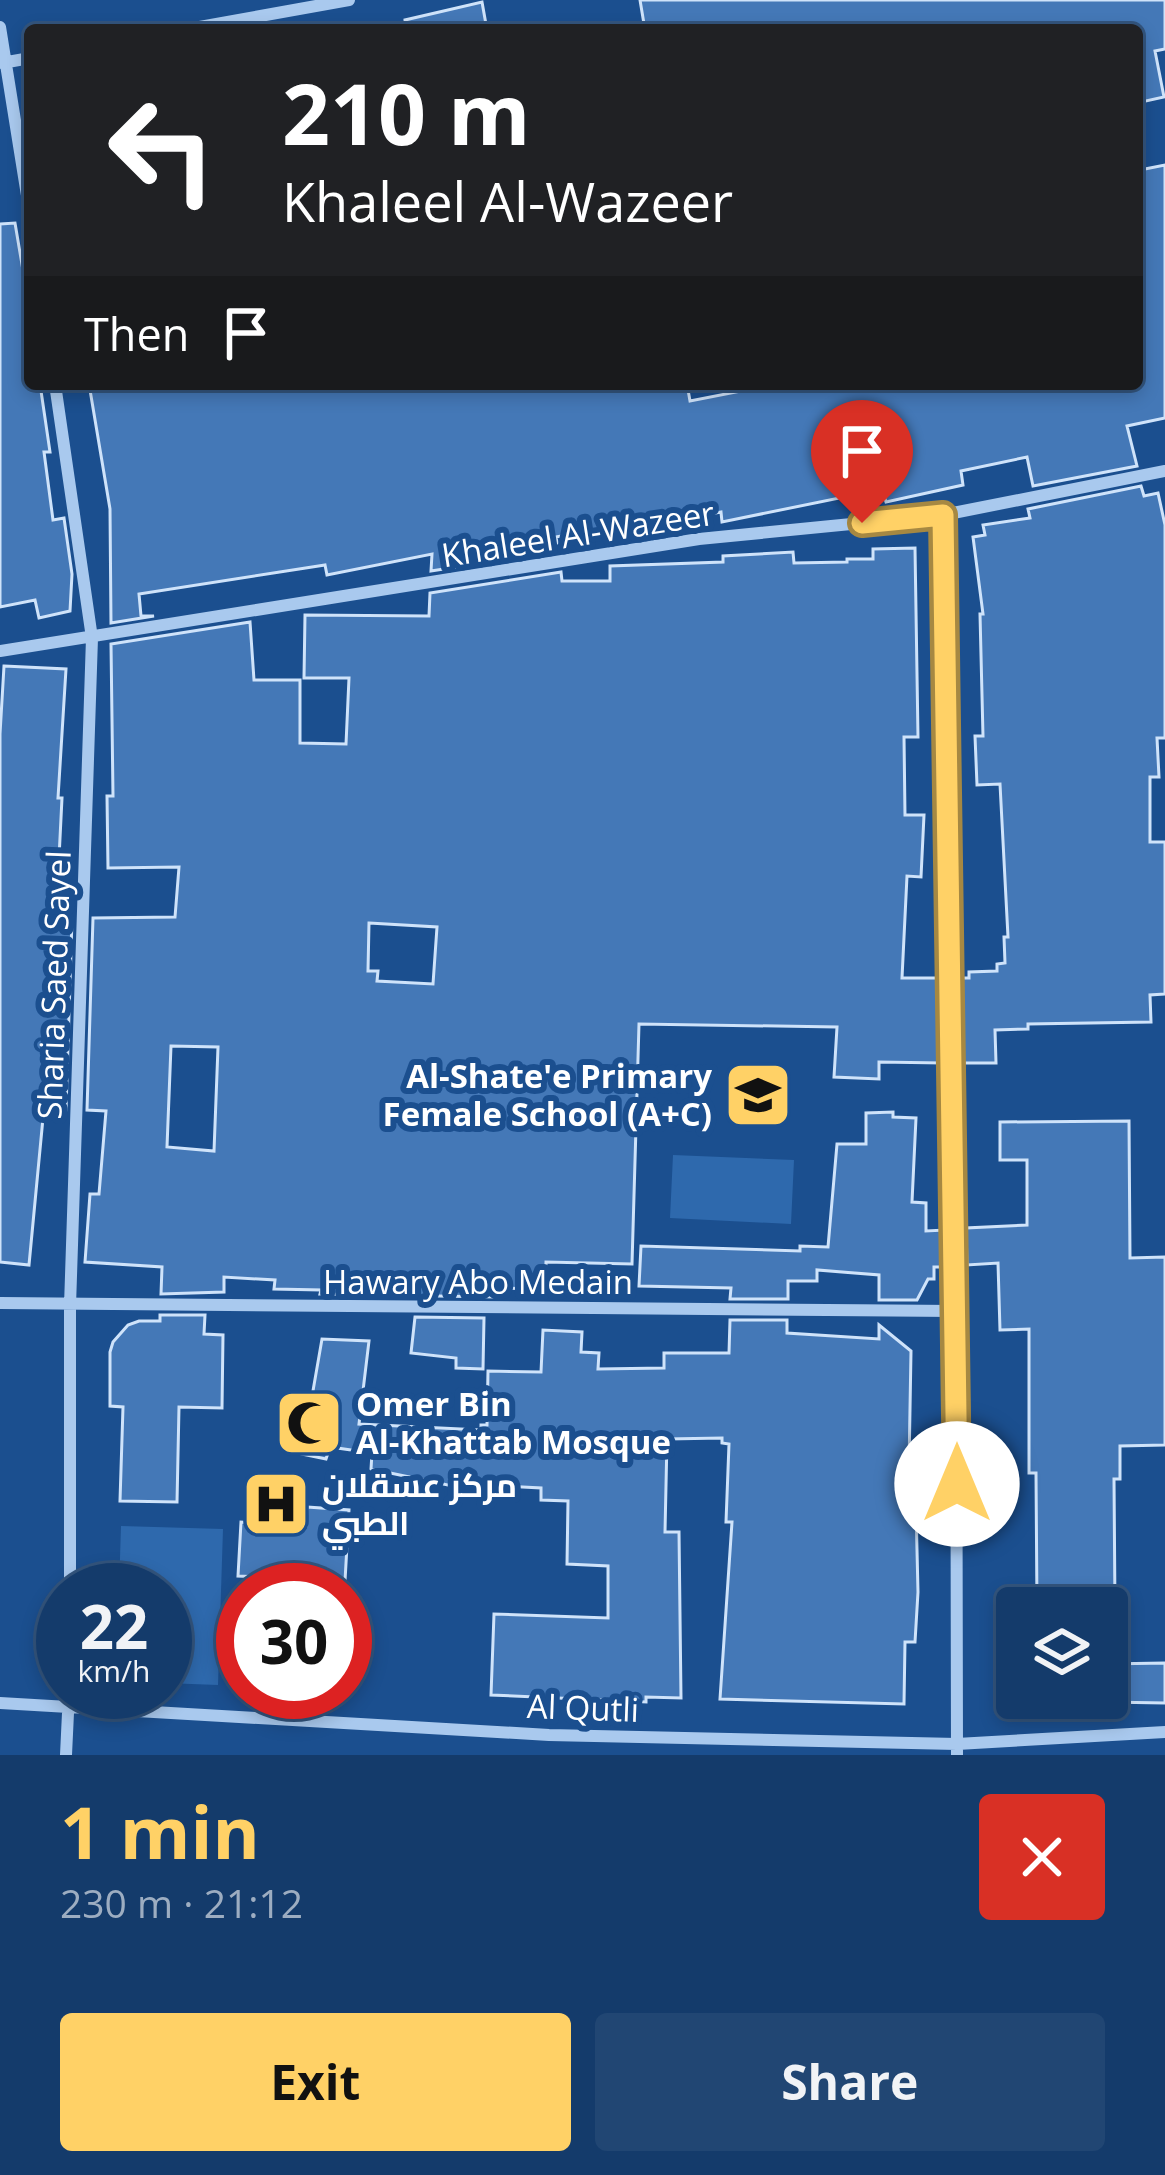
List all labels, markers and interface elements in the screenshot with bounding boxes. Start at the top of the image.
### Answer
text: 210 m [282,55,530,170]
icon: left [84,72,240,228]
text: Khaleel Al-Wazeer [282,164,733,238]
icon: arrive [213,300,279,366]
text: Then [84,303,189,364]
pin [811,400,913,523]
icon: arrive [829,418,895,484]
street label: Khaleel Al-Wazeer [438,490,718,577]
street label: Sharia Saed Sayel [26,850,81,1120]
place label: Al-Shate'e Primary Female School (A+C) [383,1053,712,1136]
school or university icon: Al-Shate'e Primary Female School (A+C) [723,1060,793,1130]
street label: Hawary Abo Medain [323,1259,633,1304]
place label: Omer Bin Al-Khattab Mosque [356,1381,671,1464]
mosque icon: Omer Bin Al-Khattab Mosque [274,1388,344,1458]
position arrow [894,1421,1020,1547]
place label: مركز عسقلان الطبي [322,1462,517,1550]
hospital icon: مركز عسقلان الطبي [241,1469,311,1539]
speed limit sign: 30 [216,1563,372,1719]
text: 22 [80,1585,148,1667]
map controls [996,1587,1128,1719]
button: layers [996,1587,1128,1719]
text: km/h [78,1650,150,1691]
street label: Al Qutli [526,1683,640,1732]
text: 1 min [60,1782,260,1880]
button: close [979,1794,1105,1920]
text: 230 m · 21:12 [60,1876,303,1929]
button: Exit [60,2013,571,2151]
button: Share [595,2013,1105,2151]

